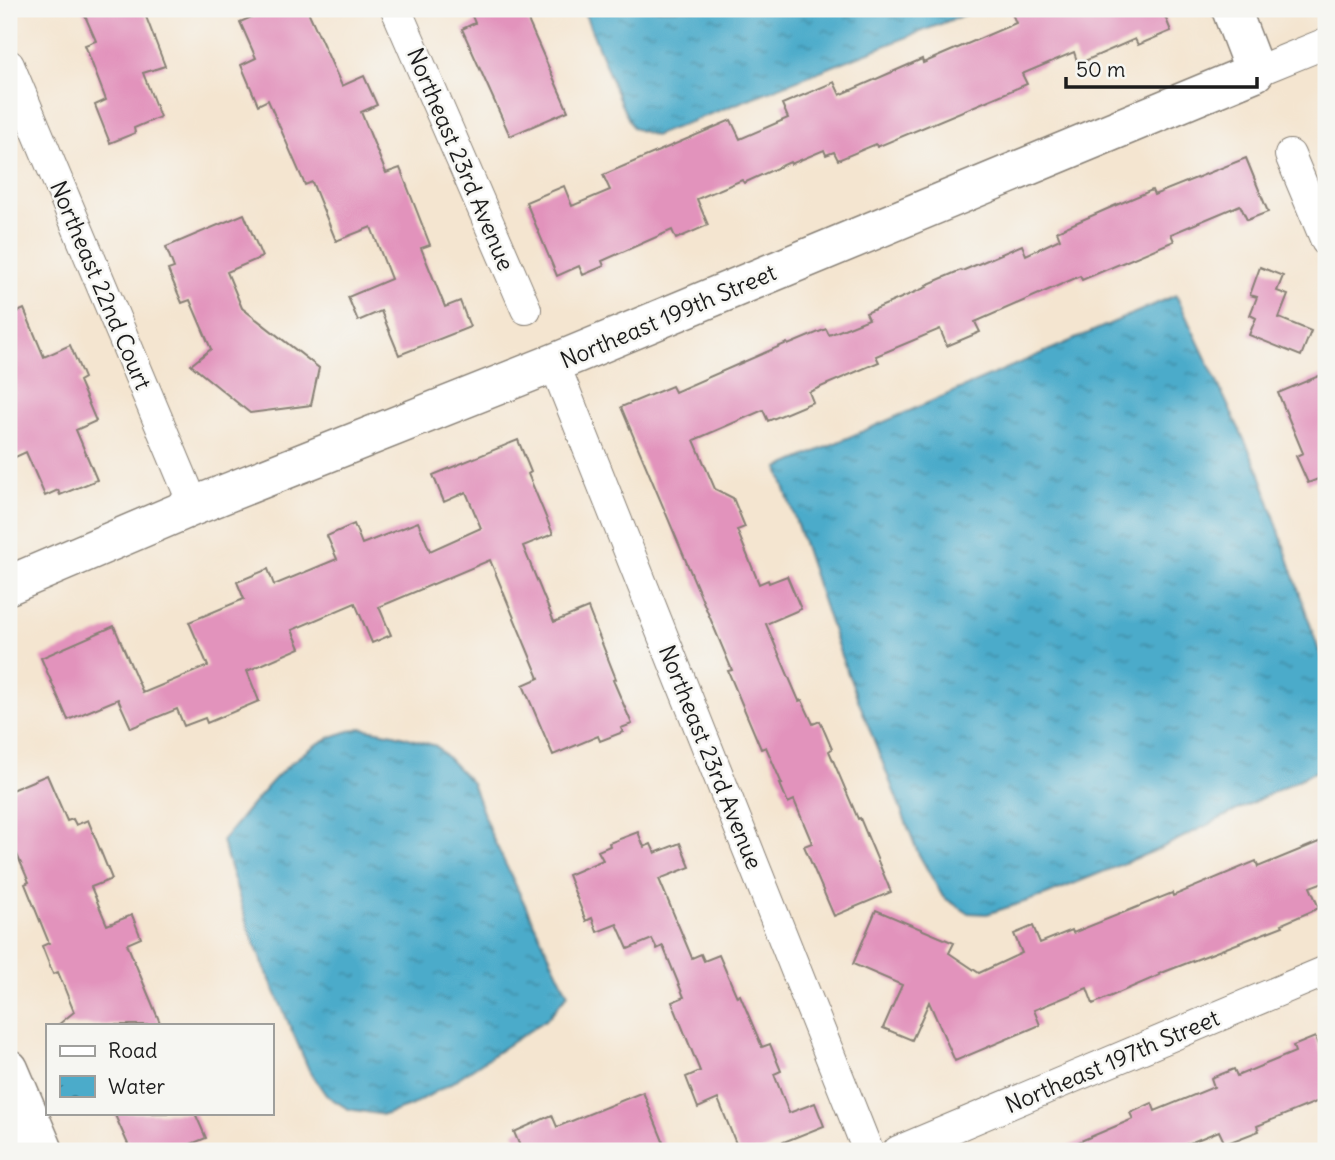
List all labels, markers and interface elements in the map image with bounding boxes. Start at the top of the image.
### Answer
street label: Northeast 23rd Avenue [401,43,521,275]
scale bar [1066,46,1256,90]
text: 50 m [1076,56,1125,83]
street label: Northeast 22nd Court [44,176,158,394]
street label: Northeast 199th Street [556,257,781,375]
street label: Northeast 23rd Avenue [653,641,769,873]
street label: Northeast 197th Street [1001,1003,1224,1119]
legend [46,1024,273,1114]
text: Road [108,1037,157,1064]
text: Water [108,1073,166,1100]

